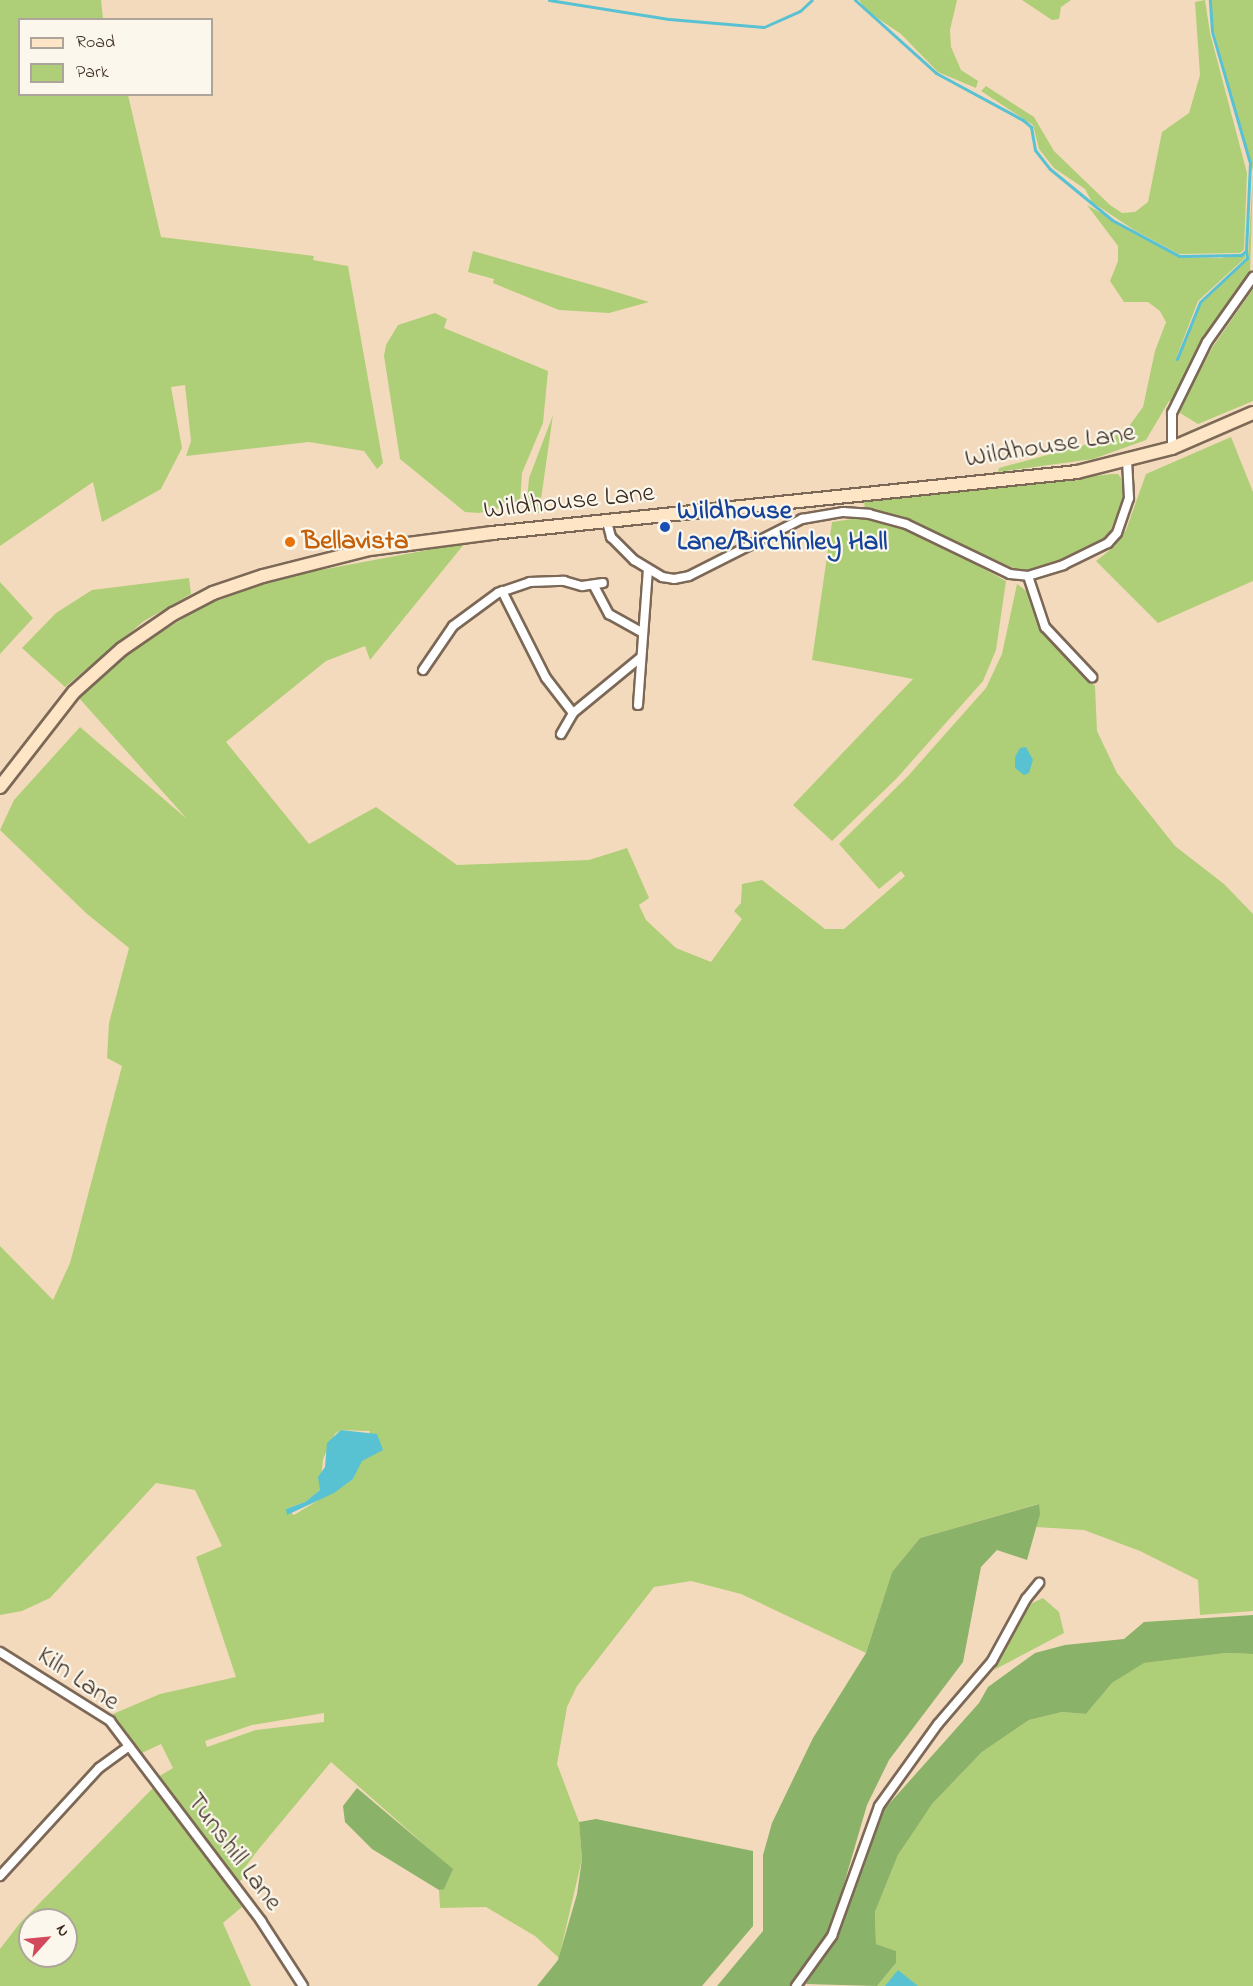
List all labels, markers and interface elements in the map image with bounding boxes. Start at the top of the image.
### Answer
legend [18,18,213,96]
text: Road [76,30,115,56]
text: Park [76,60,109,86]
street label: Wildhouse Lane [963,417,1137,475]
street label: Wildhouse Lane [482,477,656,527]
place label: Wildhouse Lane/Birchinley Hall [677,495,887,558]
marker: Wildhouse Lane/Birchinley Hall [658,520,672,534]
place label: Bellavista [302,526,409,558]
marker: Bellavista [283,535,297,549]
street label: Kiln Lane [31,1640,125,1718]
street label: Tunshill Lane [179,1786,289,1918]
north arrow [18,1908,78,1968]
text: N [49,1920,75,1941]

